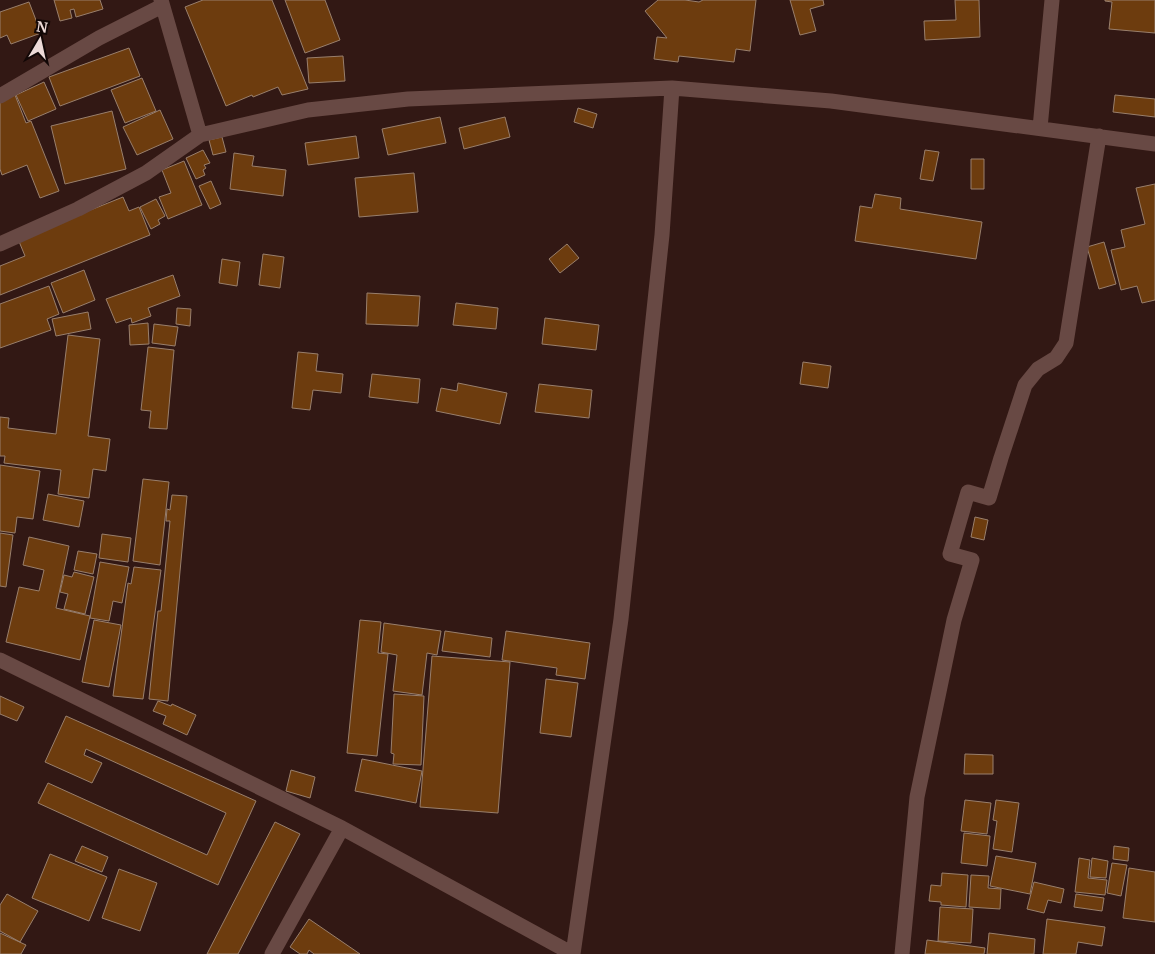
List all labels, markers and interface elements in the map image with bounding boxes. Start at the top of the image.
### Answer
north arrow [15,15,65,65]
text: N [35,17,49,37]

